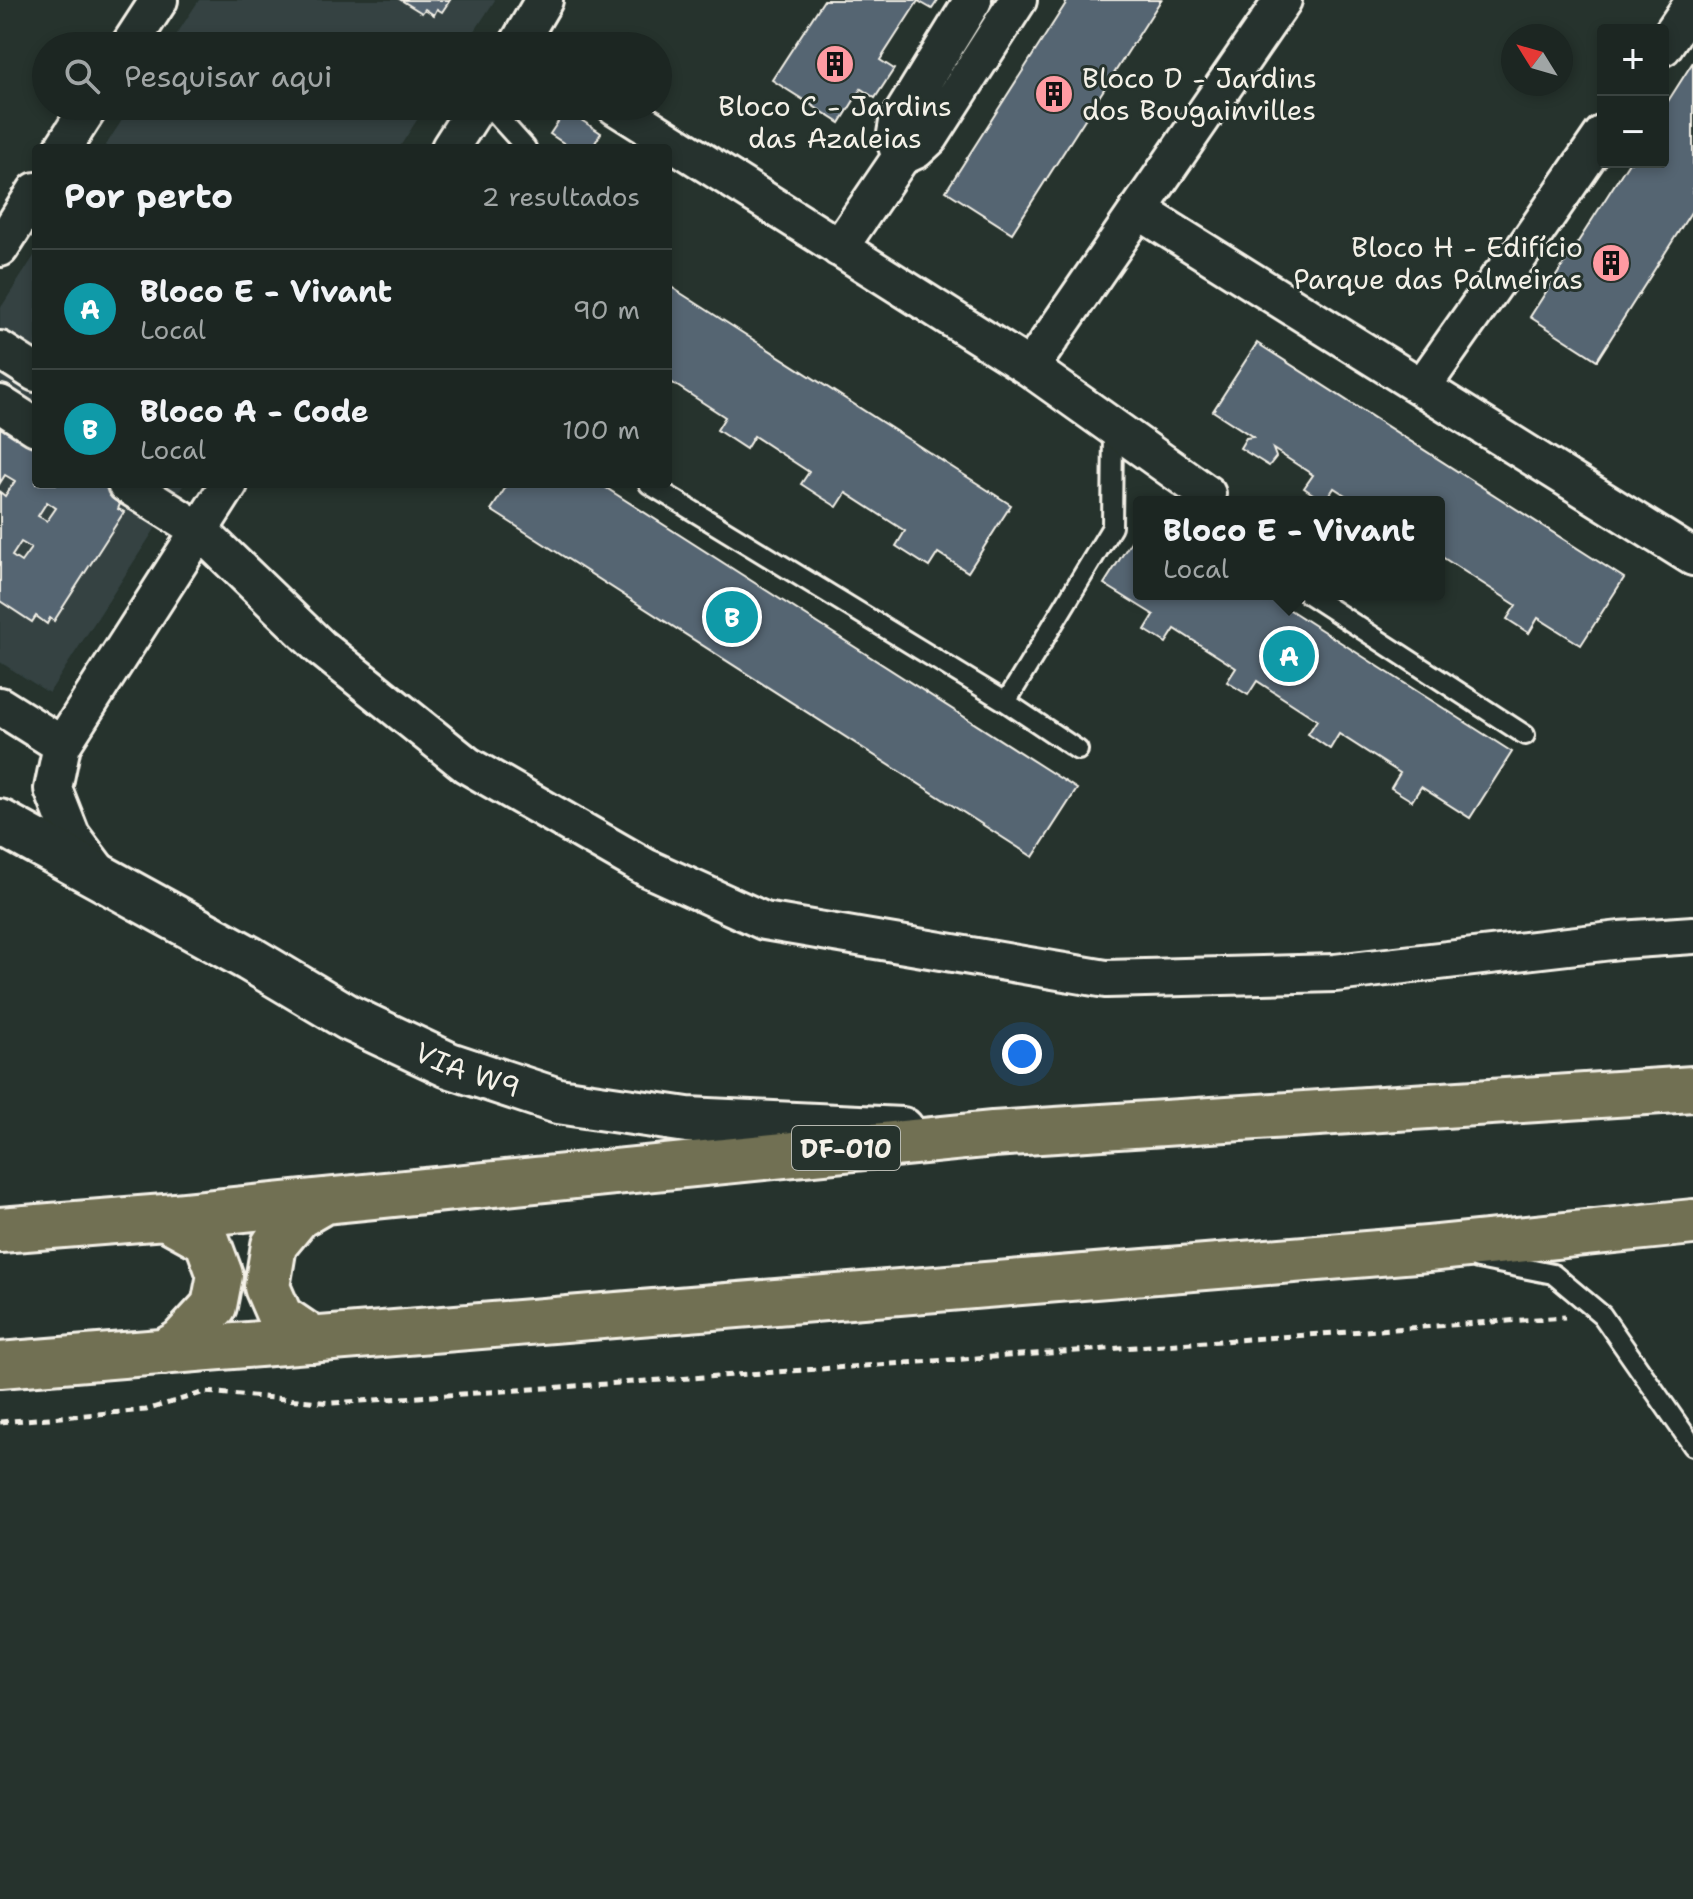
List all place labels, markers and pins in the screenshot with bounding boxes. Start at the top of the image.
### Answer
building icon: Bloco C - Jardins das Azaleias [814,43,856,85]
place label: Bloco D - Jardins dos Bougainvilles [1082,59,1317,129]
building icon: Bloco D - Jardins dos Bougainvilles [1033,73,1075,115]
place label: Bloco C - Jardins das Azaleias [718,87,952,157]
place label: Bloco H - Edifício Parque das Palmeiras [1293,228,1583,298]
building icon: Bloco H - Edifício Parque das Palmeiras [1590,242,1632,284]
pin: B [706,587,758,647]
pin: A [1263,626,1315,686]

